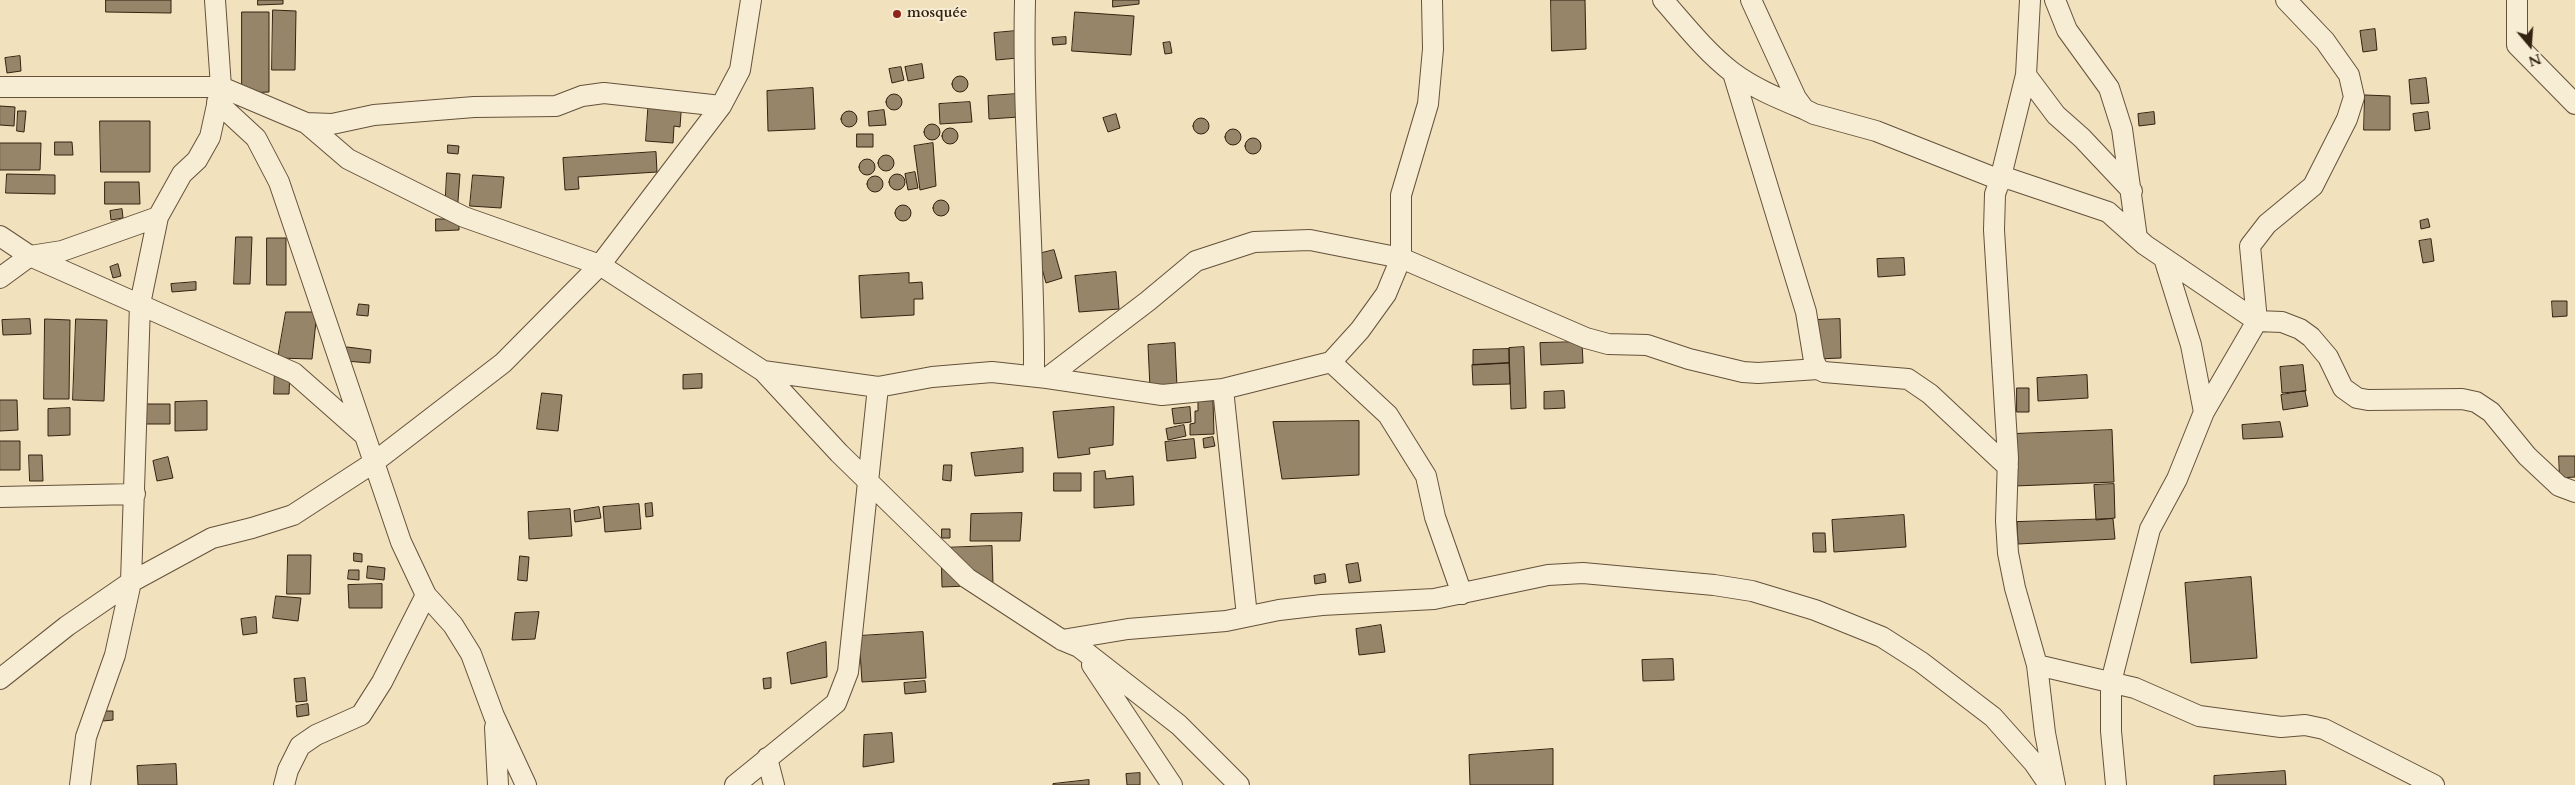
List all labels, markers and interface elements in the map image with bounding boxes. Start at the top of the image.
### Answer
place label: mosquée [907,5,967,23]
marker: mosquée [891,8,903,20]
north arrow [2505,20,2555,70]
text: N [2526,49,2544,71]

